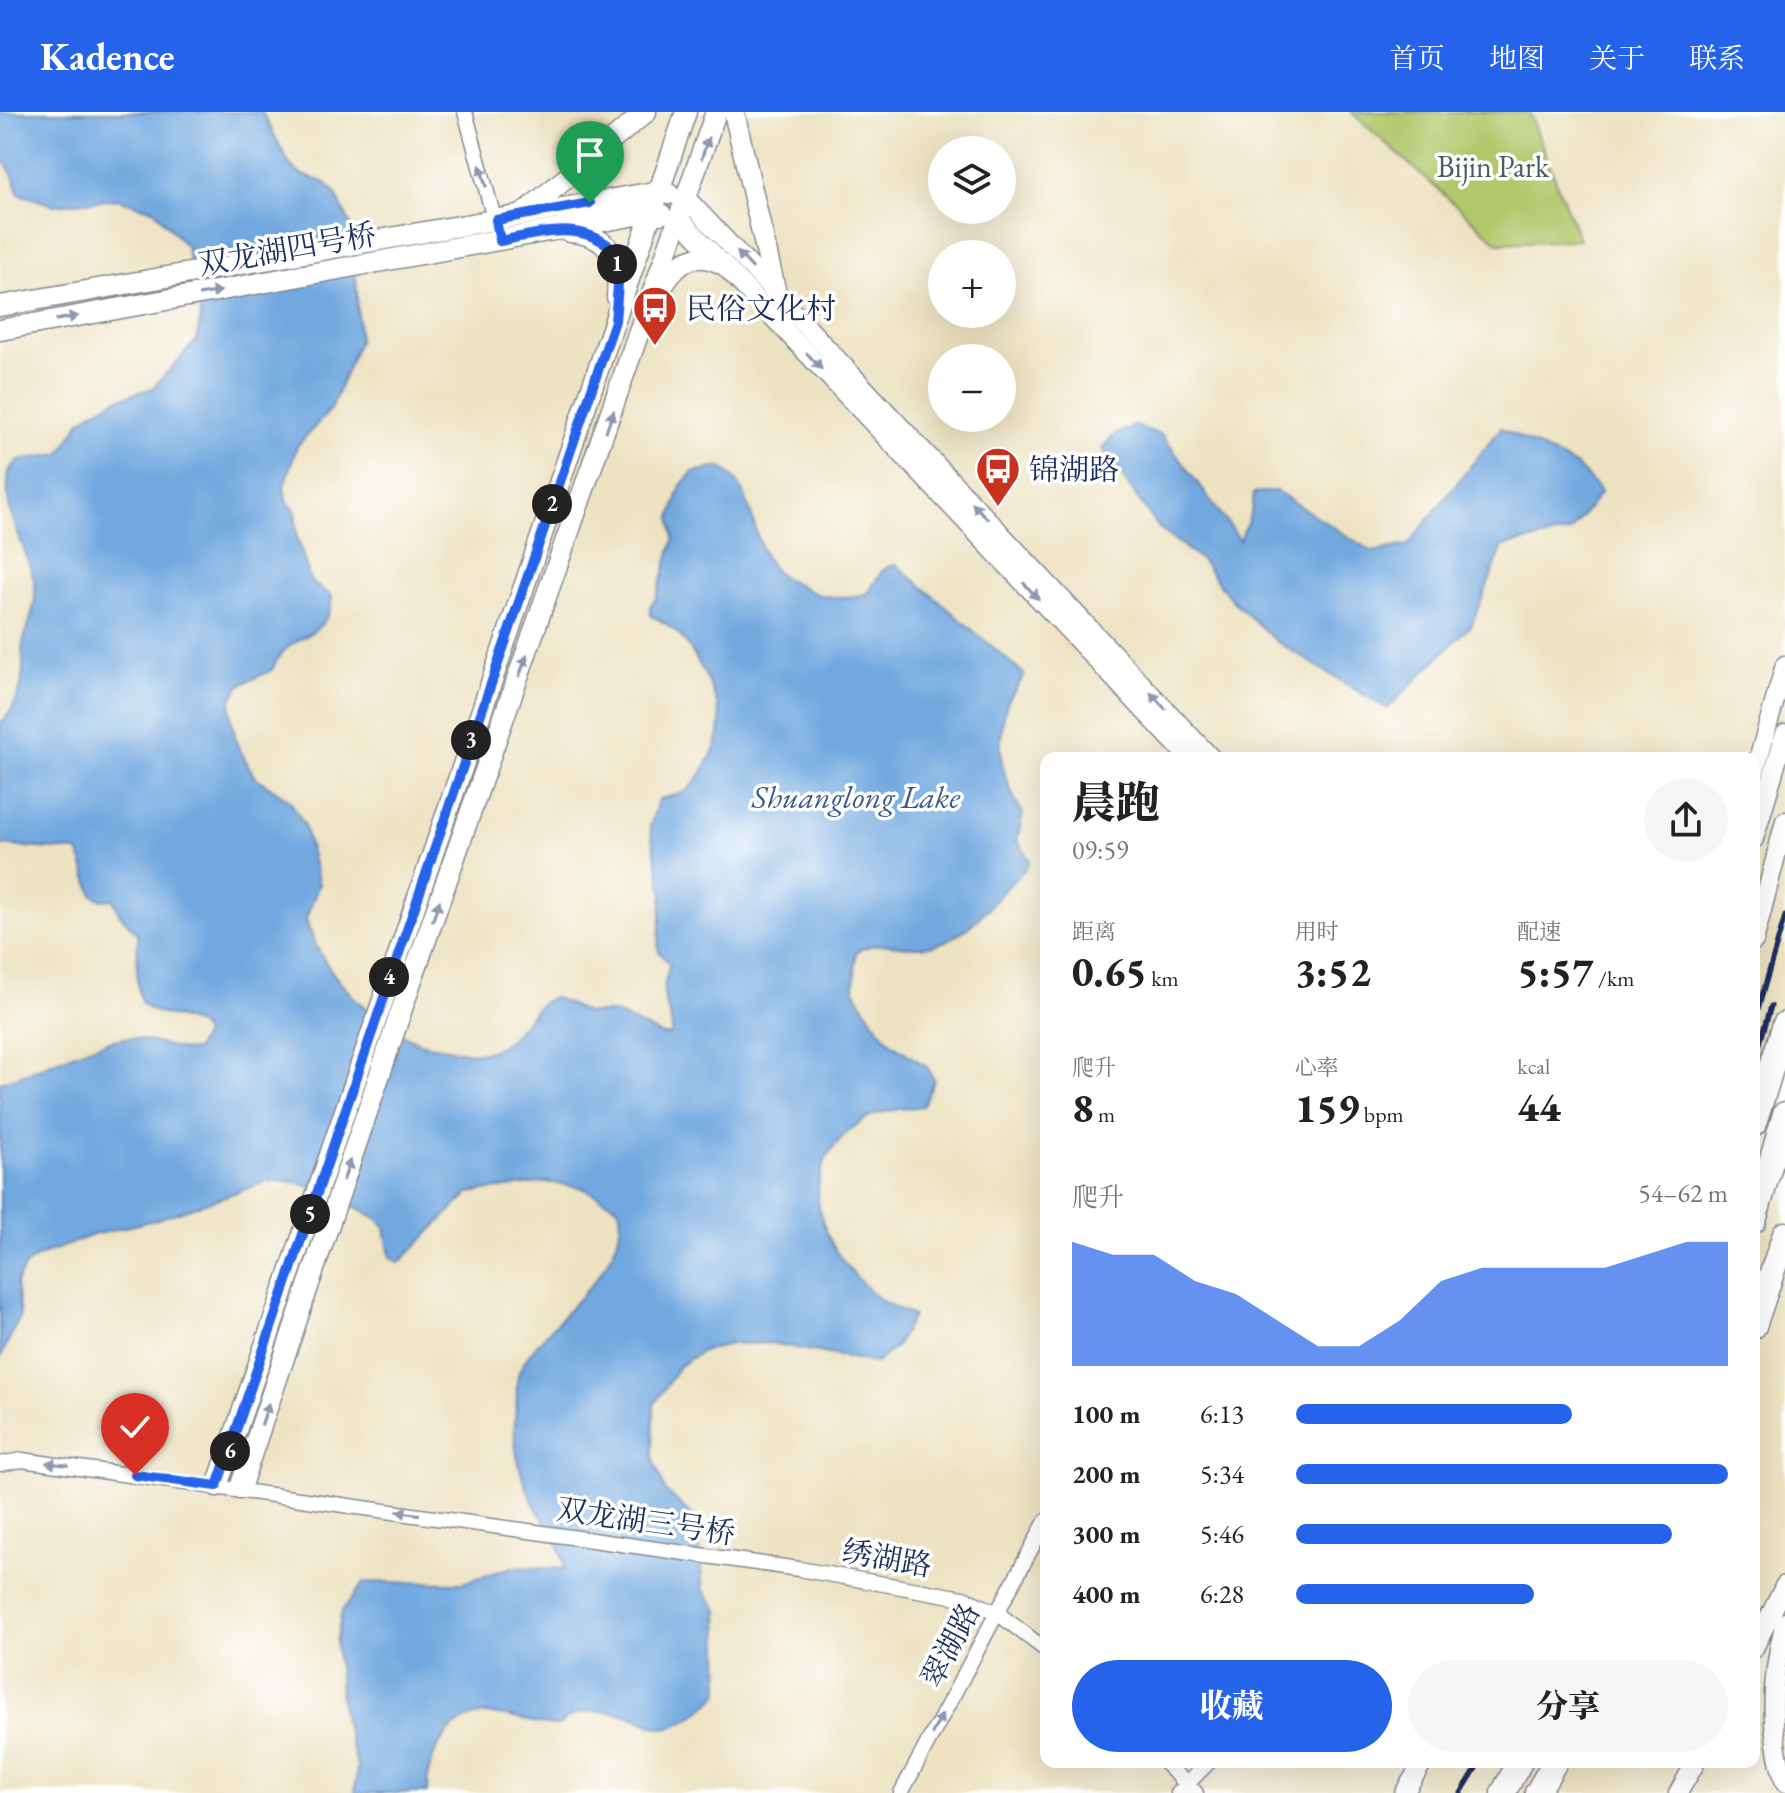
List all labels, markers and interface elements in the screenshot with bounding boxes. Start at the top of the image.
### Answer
text: Kadence [40,32,175,81]
text: 首页 [1389,40,1445,76]
text: 地图 [1489,40,1545,76]
text: 关于 [1589,40,1645,76]
text: 联系 [1689,40,1745,76]
pin [556,121,624,203]
icon: arrive [568,133,612,177]
one-way arrow [699,135,712,159]
map controls [928,136,1016,432]
button: layers [928,136,1016,224]
park label: Bijin Park [1437,147,1550,186]
one-way arrow [477,164,489,189]
street label: 双龙湖四号桥 [195,214,379,284]
button: + [928,240,1016,328]
pin: 1 [597,244,637,284]
text: 1 [611,249,623,278]
one-way arrow [736,251,755,270]
bus stop icon: 民俗文化村 [631,284,679,347]
one-way arrow [198,287,223,299]
place label: 民俗文化村 [686,289,836,328]
one-way arrow [55,312,80,324]
button: − [928,344,1016,432]
one-way arrow [805,352,823,371]
one-way arrow [604,409,616,433]
bus stop icon: 锦湖路 [974,445,1022,508]
place label: 锦湖路 [1029,450,1119,489]
pin: 2 [532,484,572,524]
text: 2 [546,489,558,518]
one-way arrow [972,502,990,521]
one-way arrow [1022,581,1040,600]
one-way arrow [517,654,529,678]
one-way arrow [1149,692,1167,711]
pin: 3 [451,720,491,760]
text: 3 [465,725,477,754]
text: 晨跑 [1072,774,1160,831]
water label: Shuanglong Lake [751,776,961,818]
button: share [1644,778,1728,862]
text: 09:59 [1072,833,1128,867]
one-way arrow [430,899,443,923]
text: 距离 [1072,917,1116,946]
text: 用时 [1295,917,1339,946]
text: 配速 [1517,917,1561,946]
text: 0.65 [1072,946,1147,998]
text: 3:52 [1295,946,1371,998]
text: 5:57 [1517,946,1594,998]
pin: 4 [369,957,409,997]
text: 4 [383,962,395,991]
text: km [1147,964,1179,993]
text: /km [1594,964,1634,993]
text: kcal [1517,1052,1550,1081]
text: 爬升 [1072,1053,1116,1082]
text: 心率 [1295,1053,1339,1082]
text: 44 [1517,1081,1561,1133]
text: 8 [1072,1082,1094,1134]
text: 159 [1295,1082,1359,1134]
text: m [1094,1100,1115,1129]
text: bpm [1359,1100,1404,1129]
one-way arrow [341,1158,353,1182]
text: 54–62 m [1638,1176,1728,1210]
text: 爬升 [1072,1180,1124,1214]
pin: 5 [290,1194,330,1234]
text: 5 [304,1199,316,1228]
pin [101,1393,169,1475]
text: 100 m [1072,1397,1140,1431]
text: 6:13 [1200,1397,1244,1431]
one-way arrow [259,1402,272,1426]
icon: check [113,1405,157,1449]
pin: 6 [210,1431,250,1471]
text: 6 [224,1436,236,1465]
one-way arrow [44,1457,69,1470]
text: 200 m [1072,1457,1140,1491]
text: 5:34 [1200,1457,1244,1491]
street label: 双龙湖三号桥 [554,1489,738,1553]
one-way arrow [396,1506,421,1519]
text: 300 m [1072,1517,1140,1551]
text: 5:46 [1200,1517,1244,1551]
street label: 绣湖路 [839,1531,935,1585]
text: 400 m [1072,1577,1140,1611]
text: 6:28 [1200,1577,1244,1611]
street label: 翠湖路 [912,1596,988,1694]
button: 收藏 [1072,1660,1392,1752]
button: 分享 [1408,1660,1728,1752]
one-way arrow [930,1713,944,1735]

